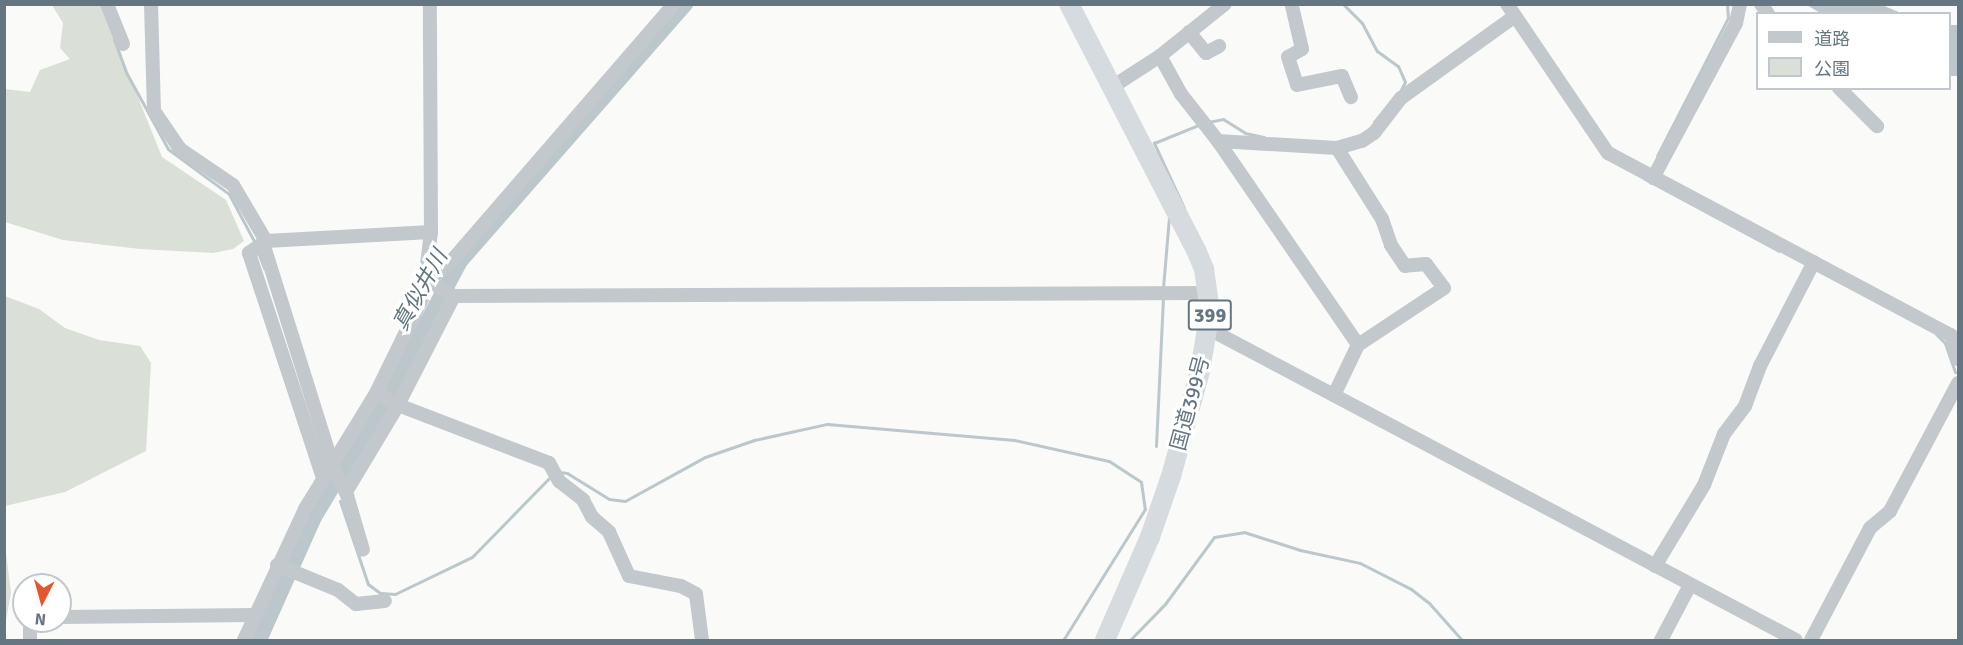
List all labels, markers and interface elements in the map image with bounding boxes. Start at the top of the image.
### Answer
legend [1756,12,1951,90]
text: 道路 [1814,28,1850,50]
text: 公園 [1814,58,1850,80]
water label: 真似井川 [387,245,453,335]
road number: 399 [1188,298,1232,332]
street label: 国道399号 [1165,353,1215,453]
north arrow [12,573,72,633]
text: N [34,608,47,629]

